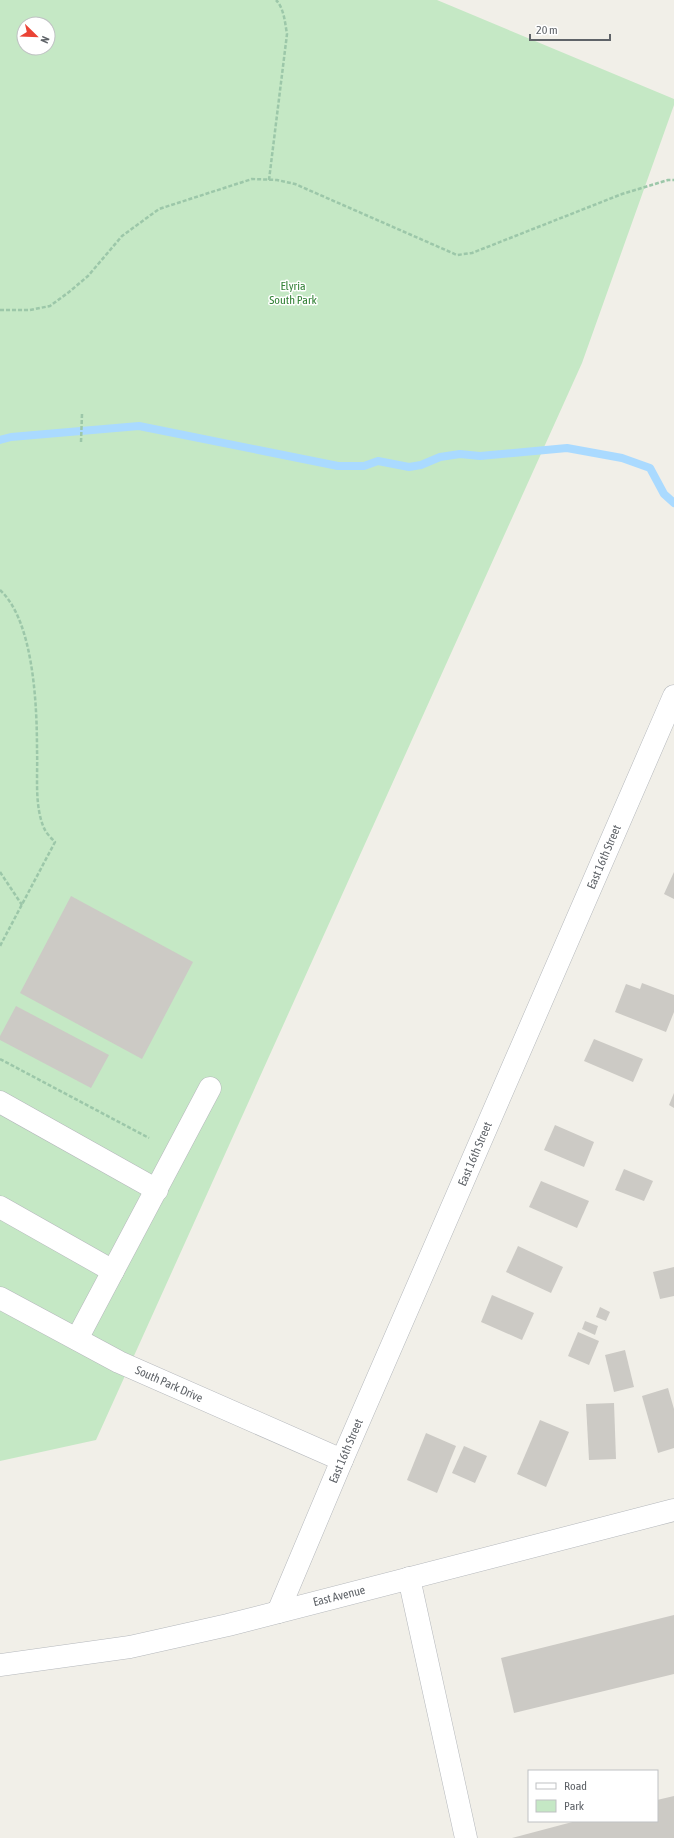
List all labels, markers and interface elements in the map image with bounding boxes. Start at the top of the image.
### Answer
north arrow [16,16,56,56]
scale bar [530,16,610,42]
text: 20 m [536,23,558,37]
text: N [38,35,52,45]
park label: Elyria South Park [269,279,317,307]
street label: East 16th Street [584,822,624,891]
street label: East 16th Street [455,1119,495,1188]
street label: South Park Drive [133,1363,205,1405]
street label: East 16th Street [326,1416,366,1485]
street label: East Avenue [311,1583,367,1609]
legend [528,1770,658,1822]
text: Road [564,1779,587,1793]
text: Park [564,1799,585,1813]

